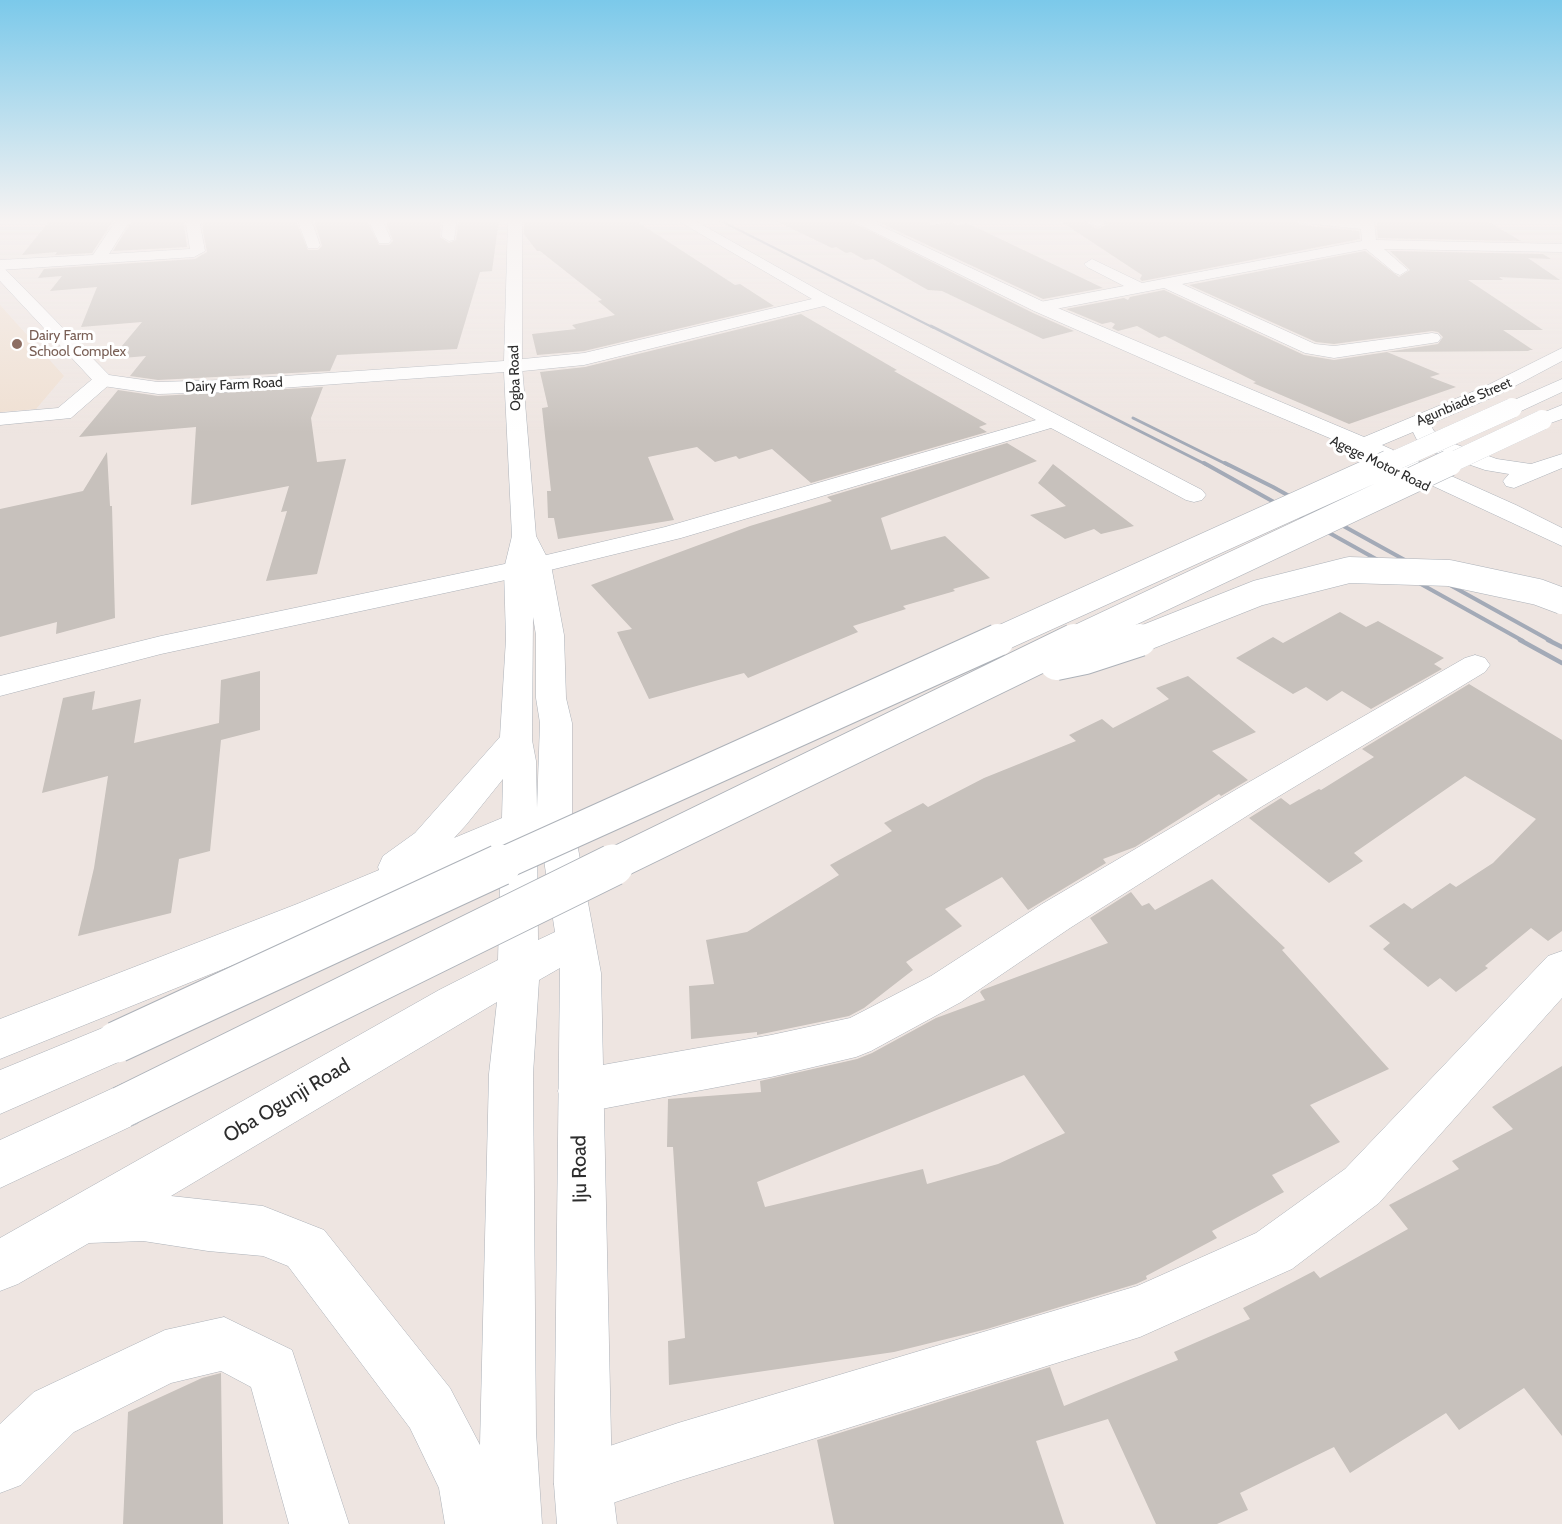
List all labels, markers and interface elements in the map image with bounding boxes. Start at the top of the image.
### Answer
place label: Dairy Farm School Complex [29,328,126,360]
marker: Dairy Farm School Complex [10,337,24,351]
street label: Ogba Road [505,345,525,411]
street label: Dairy Farm Road [185,374,283,396]
street label: Agunbiade Street [1414,374,1514,430]
street label: Agege Motor Road [1327,433,1433,495]
street label: Oba Ogunji Road [219,1054,355,1148]
street label: Iju Road [567,1135,593,1203]

